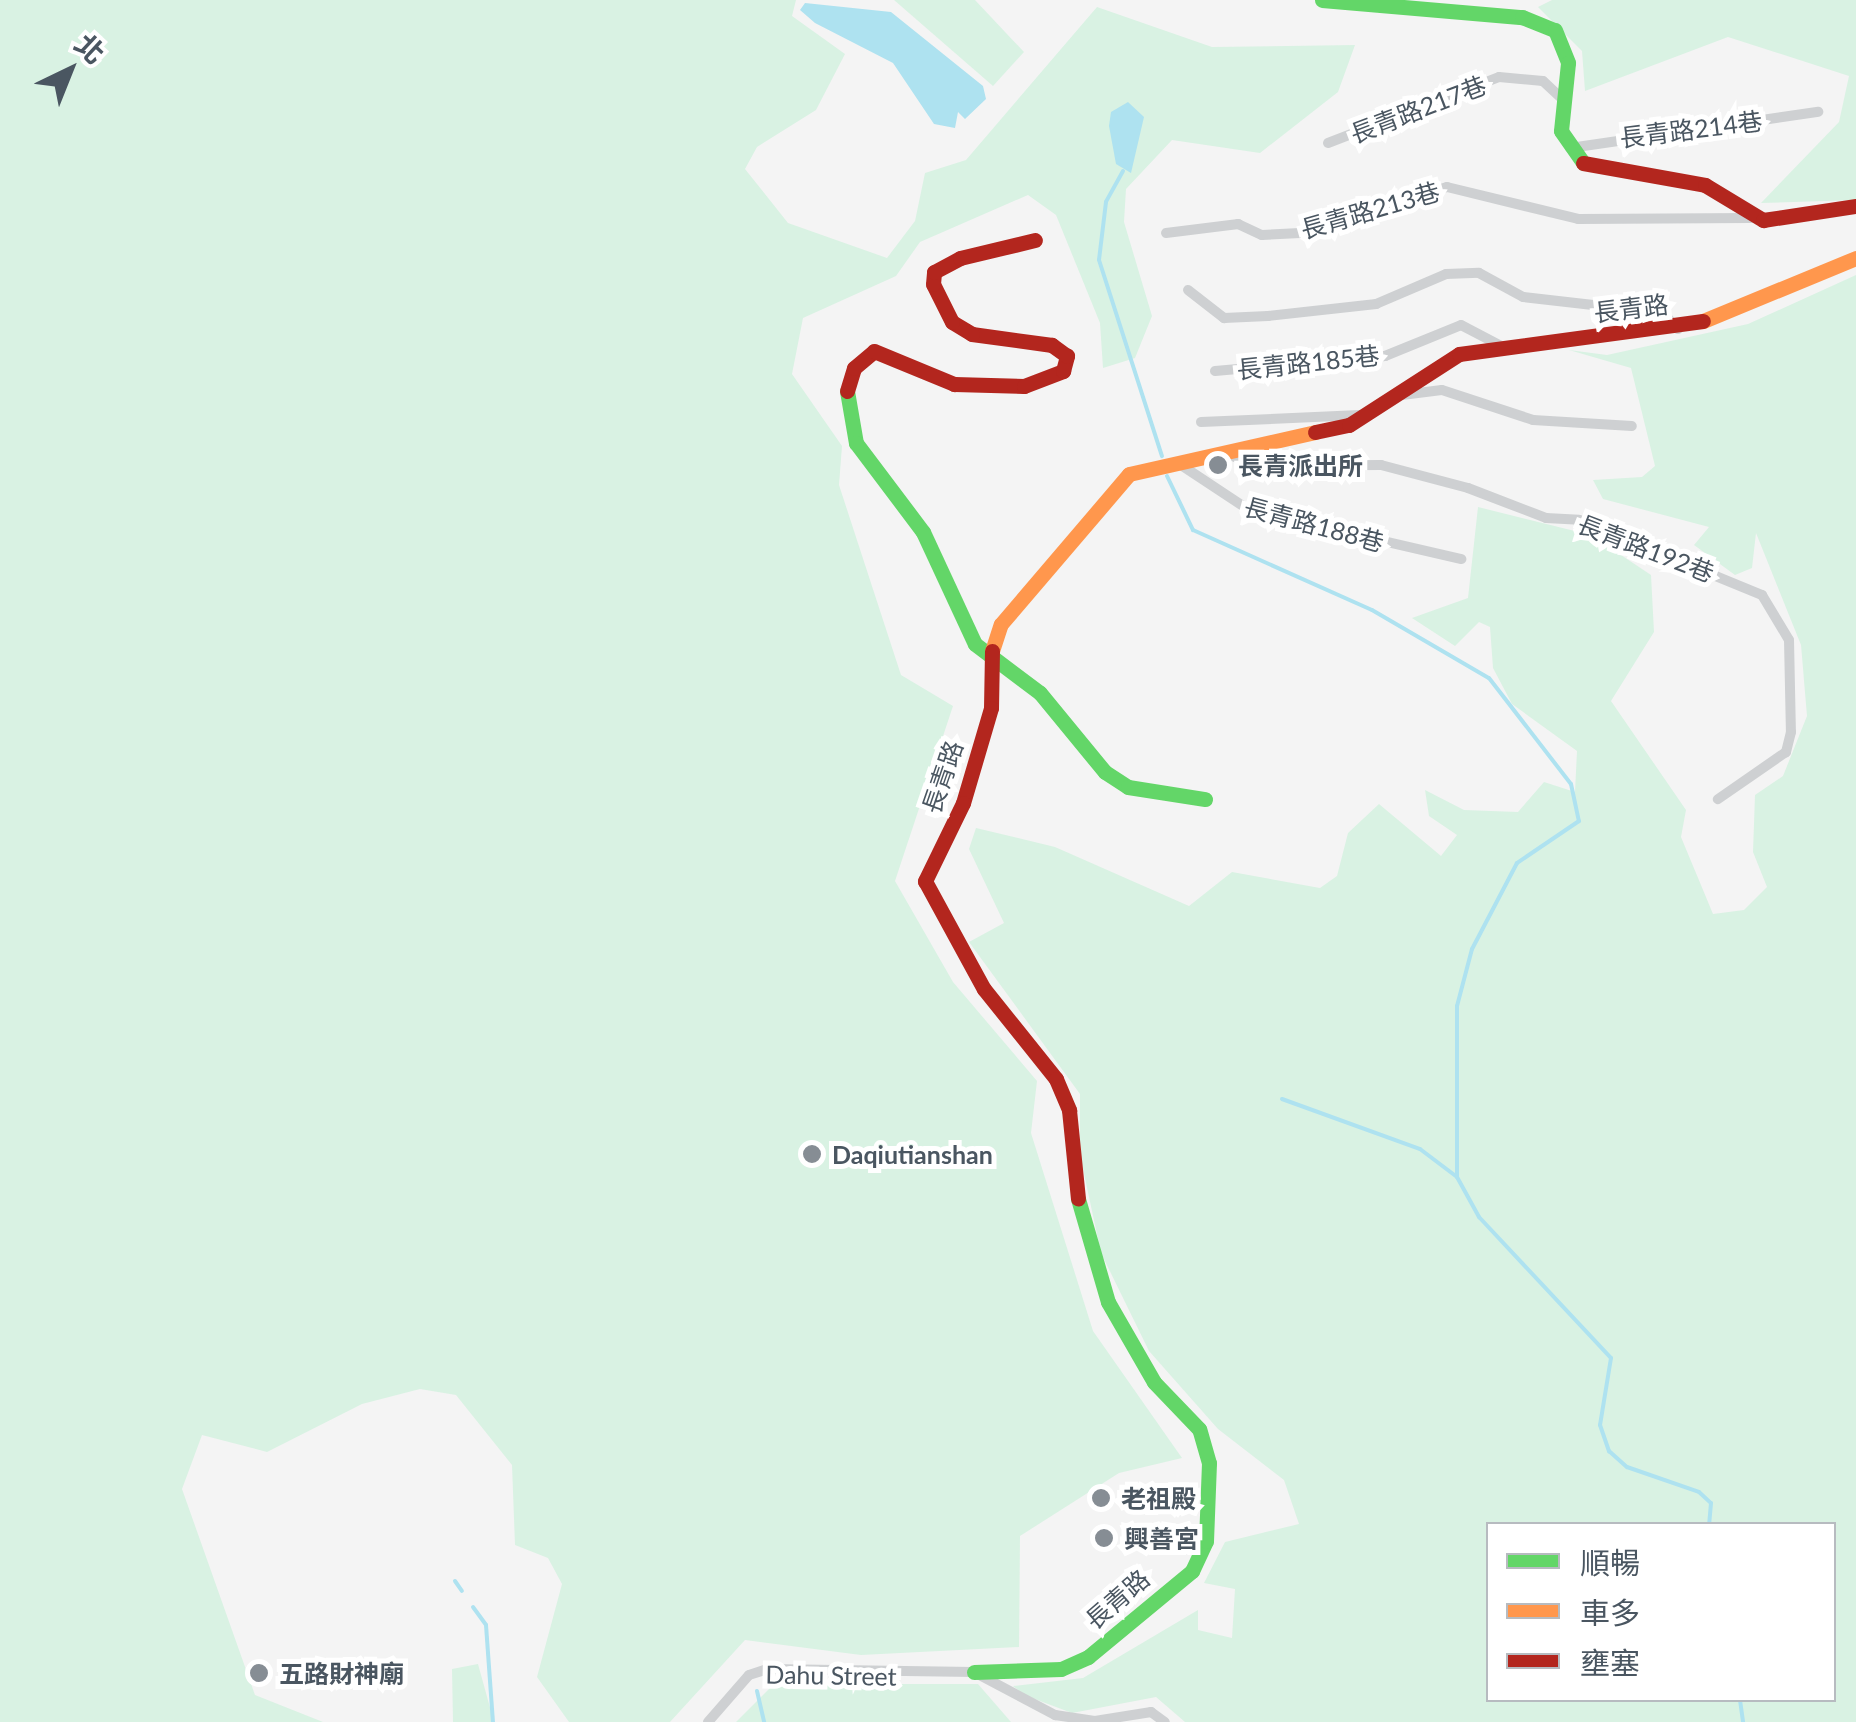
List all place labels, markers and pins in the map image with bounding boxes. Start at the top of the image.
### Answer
place label: 長青派出所 [1238,450,1363,480]
marker: 長青派出所 [1207,454,1229,476]
place label: Daqiutianshan [832,1139,993,1169]
marker: Daqiutianshan [801,1143,823,1165]
place label: 老祖殿 [1121,1483,1196,1513]
marker: 老祖殿 [1090,1487,1112,1509]
place label: 興善宮 [1124,1523,1199,1553]
marker: 興善宮 [1093,1527,1115,1549]
place label: 五路財神廟 [279,1658,404,1688]
marker: 五路財神廟 [248,1662,270,1684]

